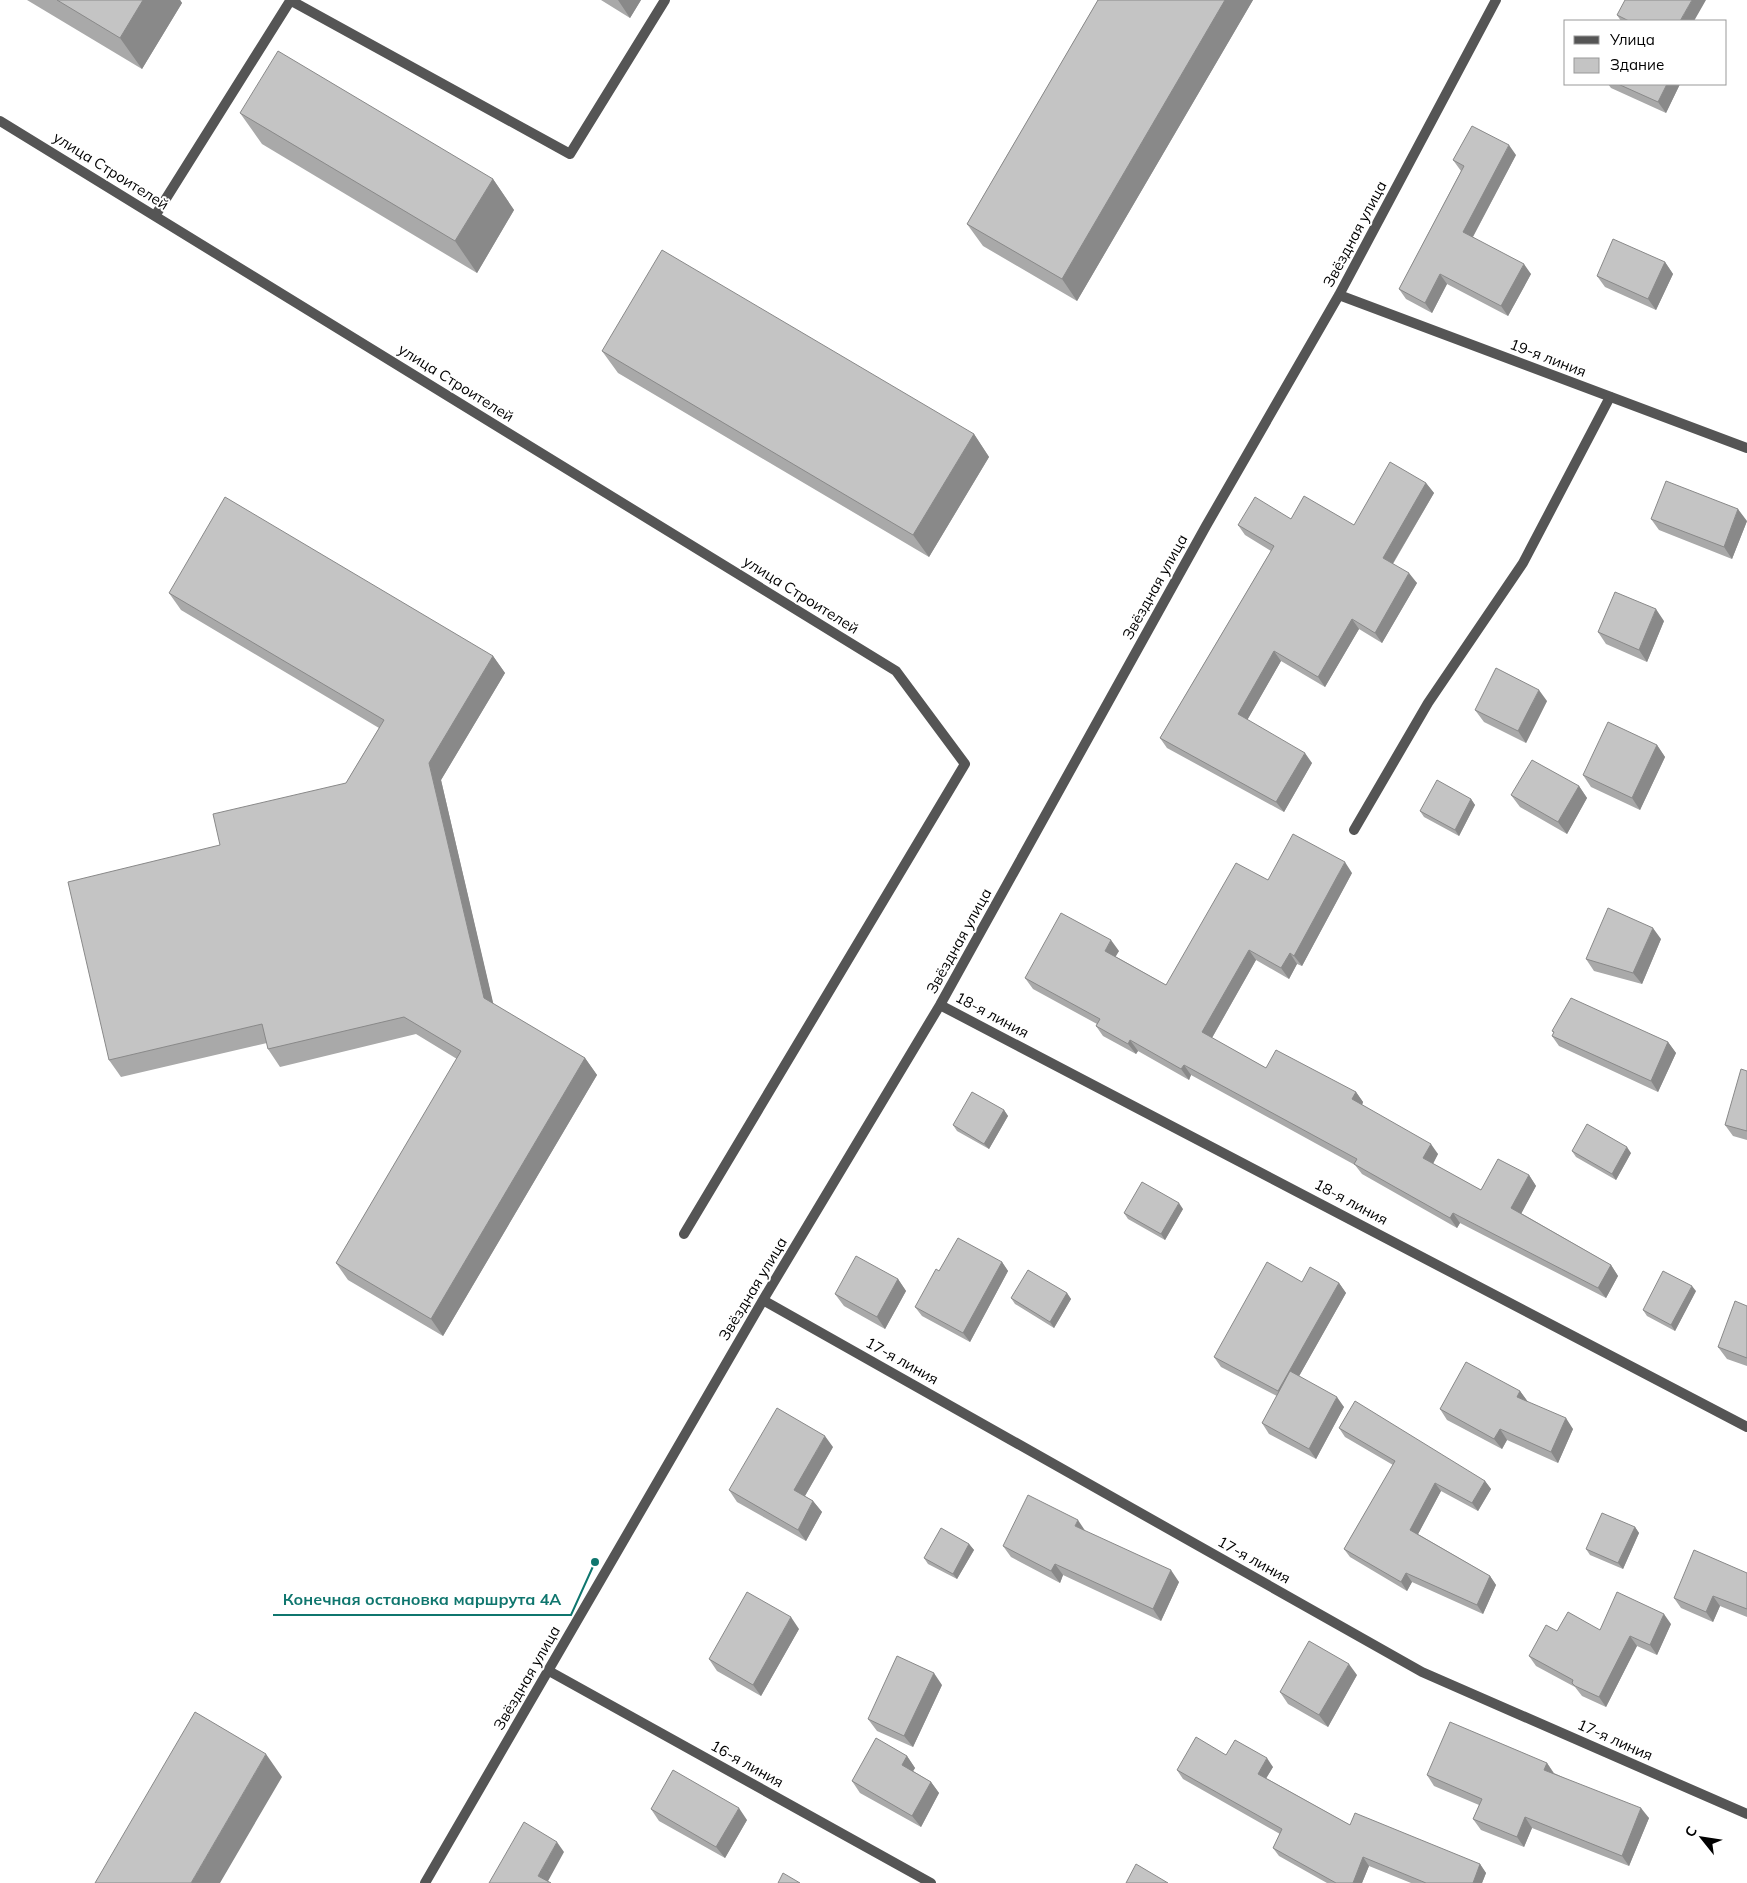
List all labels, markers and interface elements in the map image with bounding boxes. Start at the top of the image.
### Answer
legend [1564,20,1727,85]
text: Улица [1609,30,1655,49]
text: Здание [1610,55,1664,74]
street label: улица Строителей [50,127,173,214]
street label: Звёздная улица [1319,177,1390,290]
street label: 19-я линия [1507,334,1589,381]
street label: улица Строителей [395,339,518,426]
street label: Звёздная улица [1118,531,1191,643]
street label: улица Строителей [740,551,863,638]
street label: Звёздная улица [922,885,995,997]
street label: 18-я линия [952,987,1032,1042]
street label: 18-я линия [1311,1174,1391,1229]
street label: Звёздная улица [714,1234,791,1344]
street label: 17-я линия [862,1333,942,1388]
street label: 17-я линия [1214,1532,1294,1587]
callout: Конечная остановка маршрута 4А [273,1584,571,1615]
text: Конечная остановка маршрута 4А [283,1589,561,1609]
street label: Звёздная улица [489,1622,564,1733]
street label: 17-я линия [1575,1715,1656,1765]
street label: 16-я линия [707,1736,787,1791]
north arrow [1677,1813,1727,1863]
text: С [1681,1823,1701,1840]

